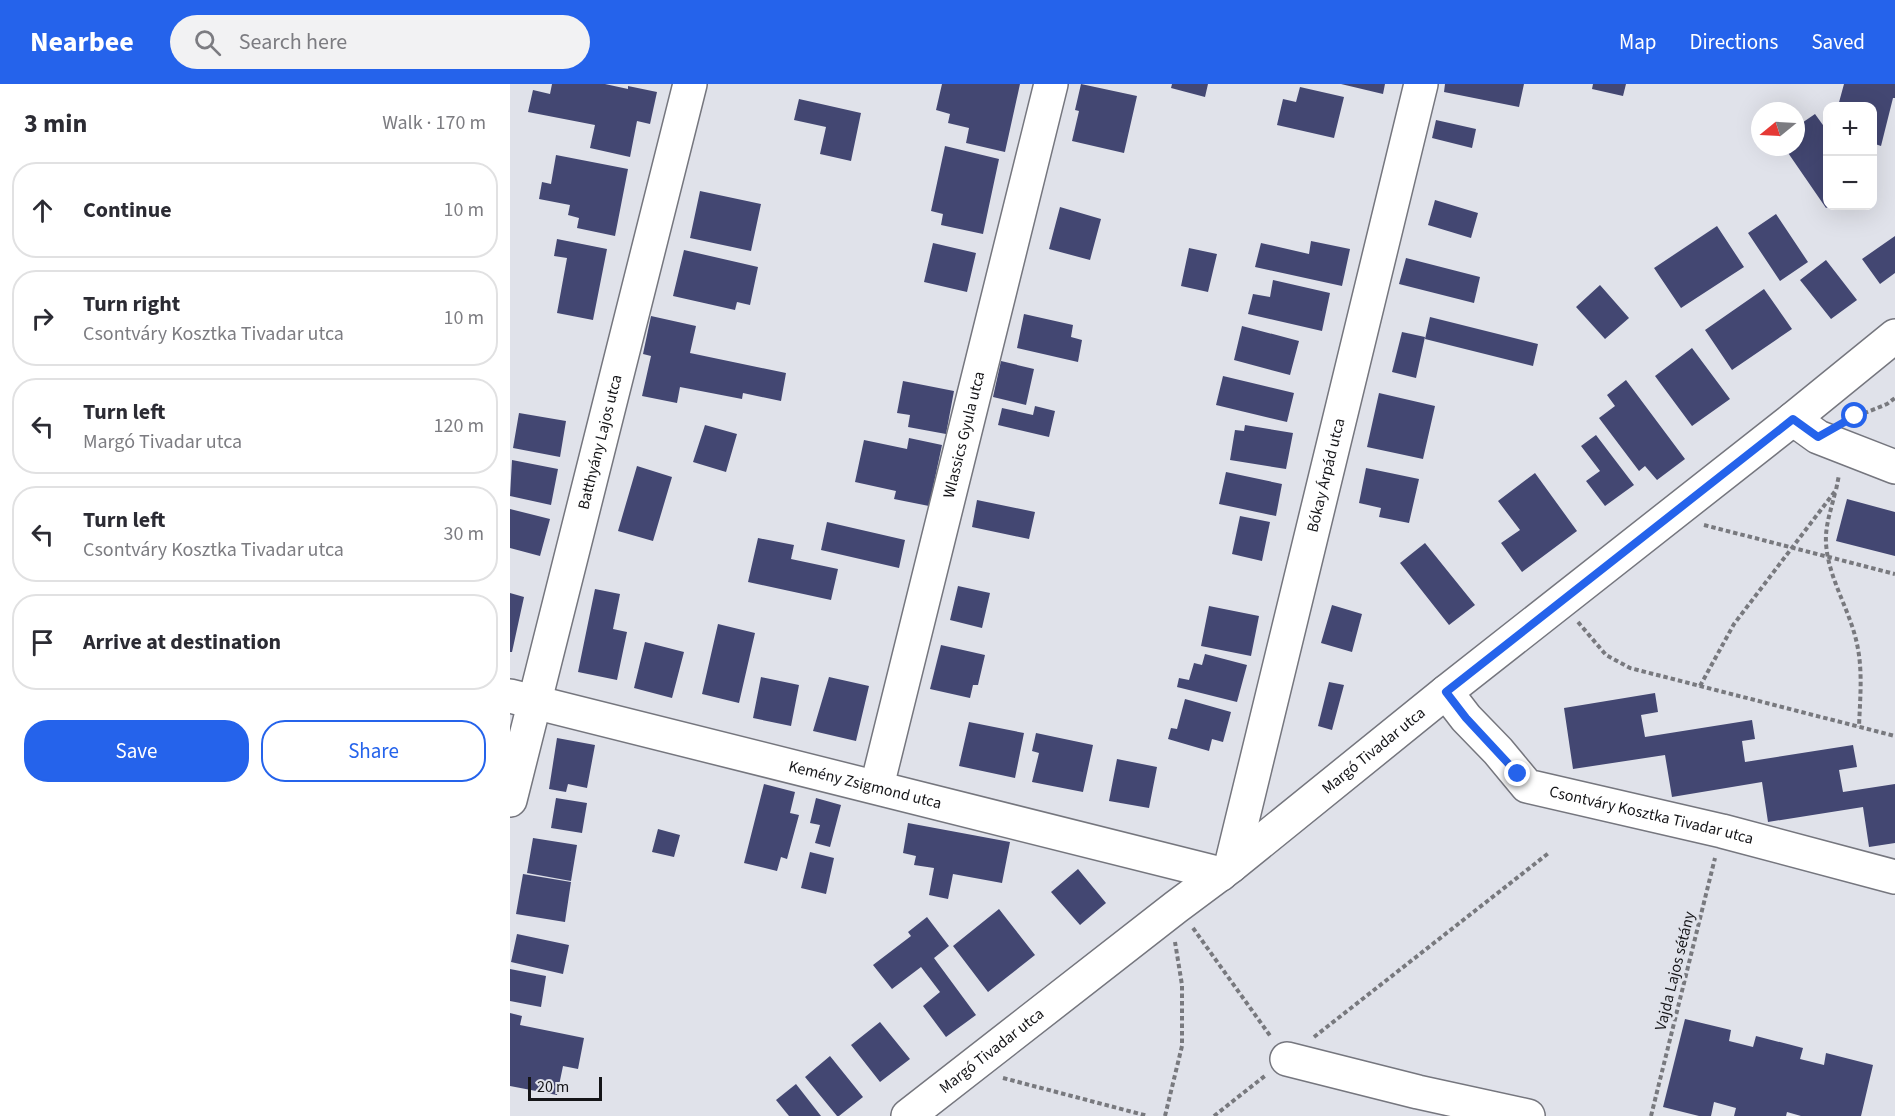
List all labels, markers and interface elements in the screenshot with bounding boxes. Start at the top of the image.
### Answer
search box [170,15,590,69]
text: Nearbee [30,22,134,62]
icon: search [191,26,224,59]
text: Search here [239,26,347,58]
text: Map [1619,27,1657,57]
text: Directions [1690,27,1778,57]
text: Saved [1811,27,1865,57]
north arrow [1751,102,1805,156]
map controls [1823,102,1877,210]
button: + [1823,102,1877,156]
text: 3 min [24,105,87,142]
text: Walk · 170 m [382,109,486,137]
button: − [1823,156,1877,210]
icon: ahead [26,194,59,227]
text: Continue [83,194,172,226]
text: 10 m [444,196,484,224]
text: Turn right [83,288,180,320]
icon: right [26,302,59,335]
text: 10 m [444,304,484,332]
text: Csontváry Kosztka Tivadar utca [83,320,344,348]
street label: Wlassics Gyula utca [938,369,990,500]
street label: Batthyány Lajos utca [572,372,628,512]
text: Turn left [83,396,165,428]
route start [1841,402,1867,428]
icon: left [26,410,59,443]
text: 120 m [434,412,484,440]
street label: Bókay Árpád utca [1301,416,1350,535]
text: Margó Tivadar utca [83,428,242,456]
text: Turn left [83,504,165,536]
icon: left [26,518,59,551]
text: 30 m [444,520,484,548]
text: Csontváry Kosztka Tivadar utca [83,536,344,564]
icon: arrive [26,626,59,659]
text: Arrive at destination [83,626,281,658]
street label: Margó Tivadar utca [1317,702,1430,799]
button: Save [24,720,249,782]
button: Share [261,720,486,782]
street label: Kemény Zsigmond utca [786,755,944,815]
route end [1504,760,1530,786]
street label: Csontváry Kosztka Tivadar utca [1547,781,1756,850]
street label: Vajda Lajos sétány [1650,909,1701,1033]
street label: Margó Tivadar utca [935,1003,1049,1099]
scale bar [528,1074,602,1102]
text: 20 m [537,1076,569,1098]

